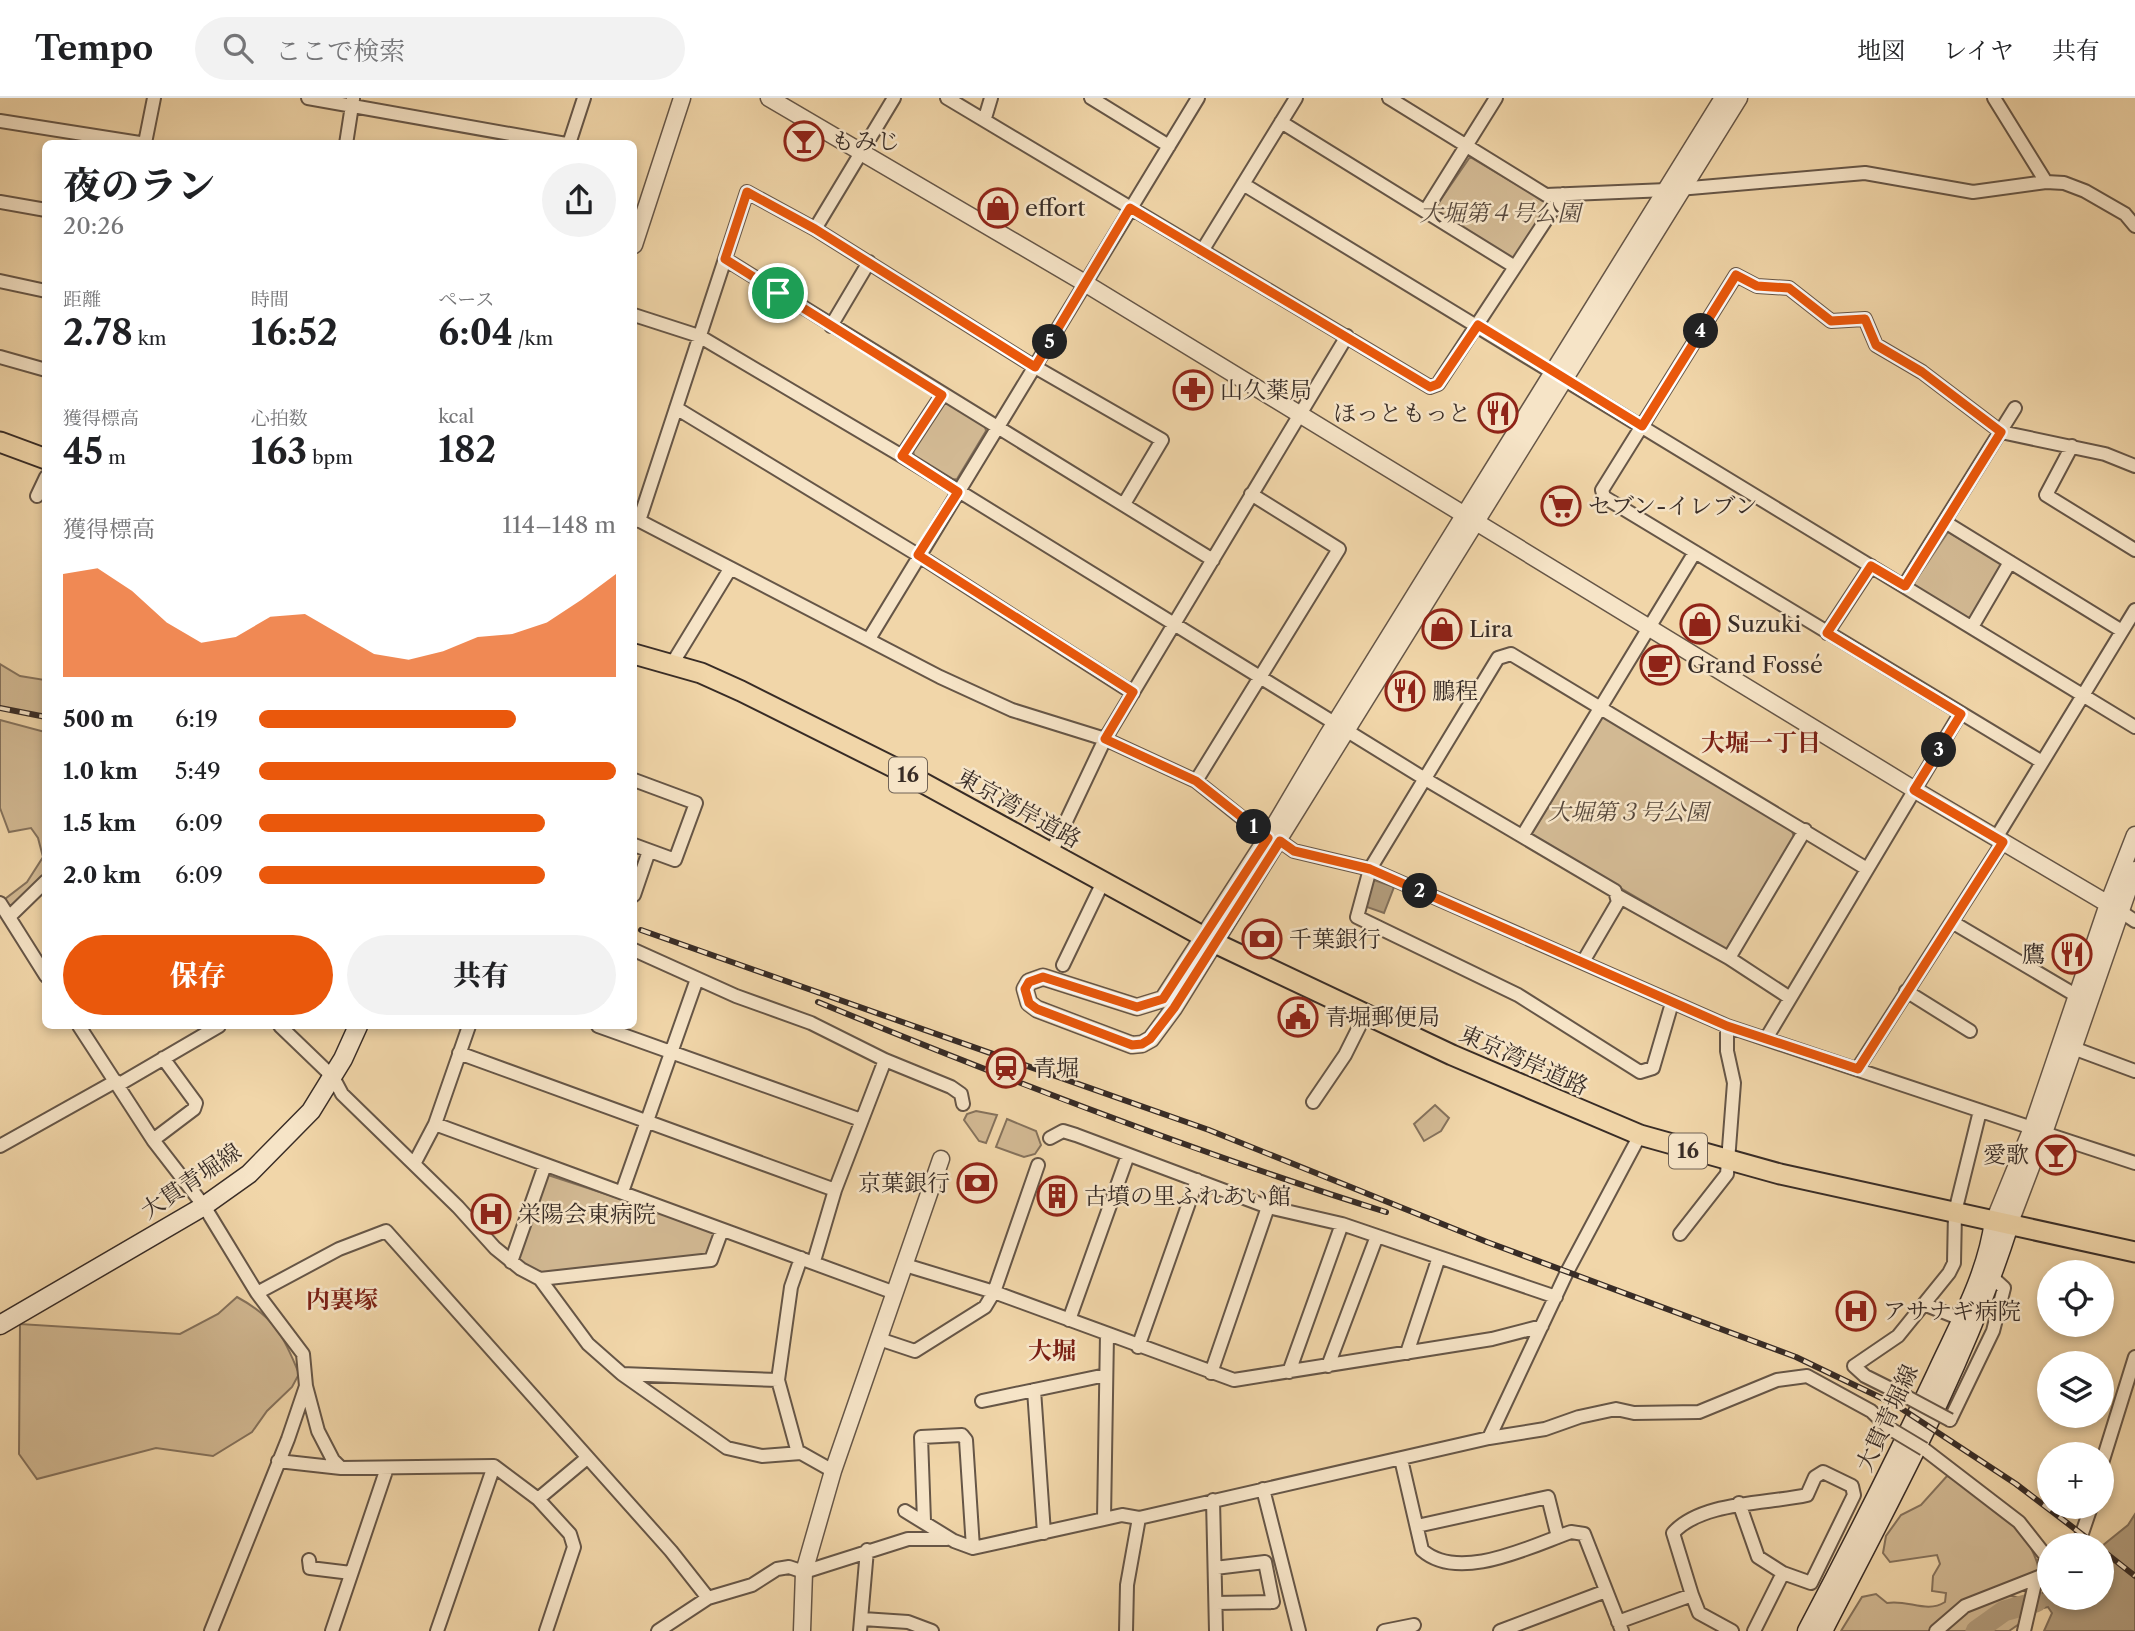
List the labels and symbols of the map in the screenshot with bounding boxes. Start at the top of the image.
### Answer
bar icon: もみじ [783,120,825,162]
place label: もみじ [831,127,900,155]
shop icon: effort [977,187,1019,229]
place label: effort [1025,194,1085,222]
park label: 大堀第４号公園 [1420,199,1585,227]
pin [748,263,808,323]
pin: 4 [1684,314,1718,348]
pin: 5 [1032,324,1068,360]
pharmacy icon: 山久薬局 [1172,369,1214,411]
place label: 山久薬局 [1220,376,1312,404]
restaurant icon: ほっともっと [1477,392,1519,434]
place label: ほっともっと [1333,399,1471,427]
supermarket icon: セブン-イレブン [1540,485,1582,527]
place label: セブン-イレブン [1588,492,1758,520]
shop icon: Suzuki [1679,603,1721,645]
shop icon: Lira [1421,608,1463,650]
place label: Suzuki [1727,610,1801,638]
place label: Lira [1469,615,1514,643]
cafe icon: Grand Fossé [1639,644,1681,686]
place label: Grand Fossé [1687,651,1823,679]
restaurant icon: 鵬程 [1384,670,1426,712]
place label: 鵬程 [1432,677,1478,705]
district label: 大堀一丁目 [1701,728,1821,757]
pin: 3 [1922,732,1956,768]
road number: 16 [889,758,927,792]
street label: 東京湾岸道路 [952,762,1086,854]
park label: 大堀第３号公園 [1548,798,1713,826]
pin: 1 [1236,810,1272,844]
pin: 2 [1402,874,1438,908]
bank icon: 千葉銀行 [1241,918,1283,960]
place label: 千葉銀行 [1289,925,1381,953]
restaurant icon: 鷹 [2051,933,2093,975]
place label: 鷹 [2022,940,2045,968]
public building icon: 青堀郵便局 [1277,996,1319,1038]
place label: 青堀郵便局 [1325,1003,1440,1031]
street label: 東京湾岸道路 [1455,1019,1593,1101]
station icon: 青堀 [985,1047,1027,1089]
place label: 青堀 [1033,1054,1079,1082]
road number: 16 [1669,1134,1707,1168]
bar icon: 愛歌 [2035,1134,2077,1176]
street label: 大貫青堀線 [136,1137,246,1225]
place label: 愛歌 [1983,1141,2029,1169]
bank icon: 京葉銀行 [956,1162,998,1204]
place label: 京葉銀行 [858,1169,950,1197]
building icon: 古墳の里ふれあい館 [1036,1175,1078,1217]
place label: 古墳の里ふれあい館 [1084,1182,1291,1210]
hospital icon: 栄陽会東病院 [470,1193,512,1235]
place label: 栄陽会東病院 [518,1200,656,1228]
district label: 内裏塚 [306,1285,378,1314]
hospital icon: アサナギ病院 [1835,1290,1877,1332]
place label: アサナギ病院 [1883,1297,2021,1325]
district label: 大堀 [1028,1336,1076,1365]
street label: 大貫青堀線 [1850,1360,1924,1476]

